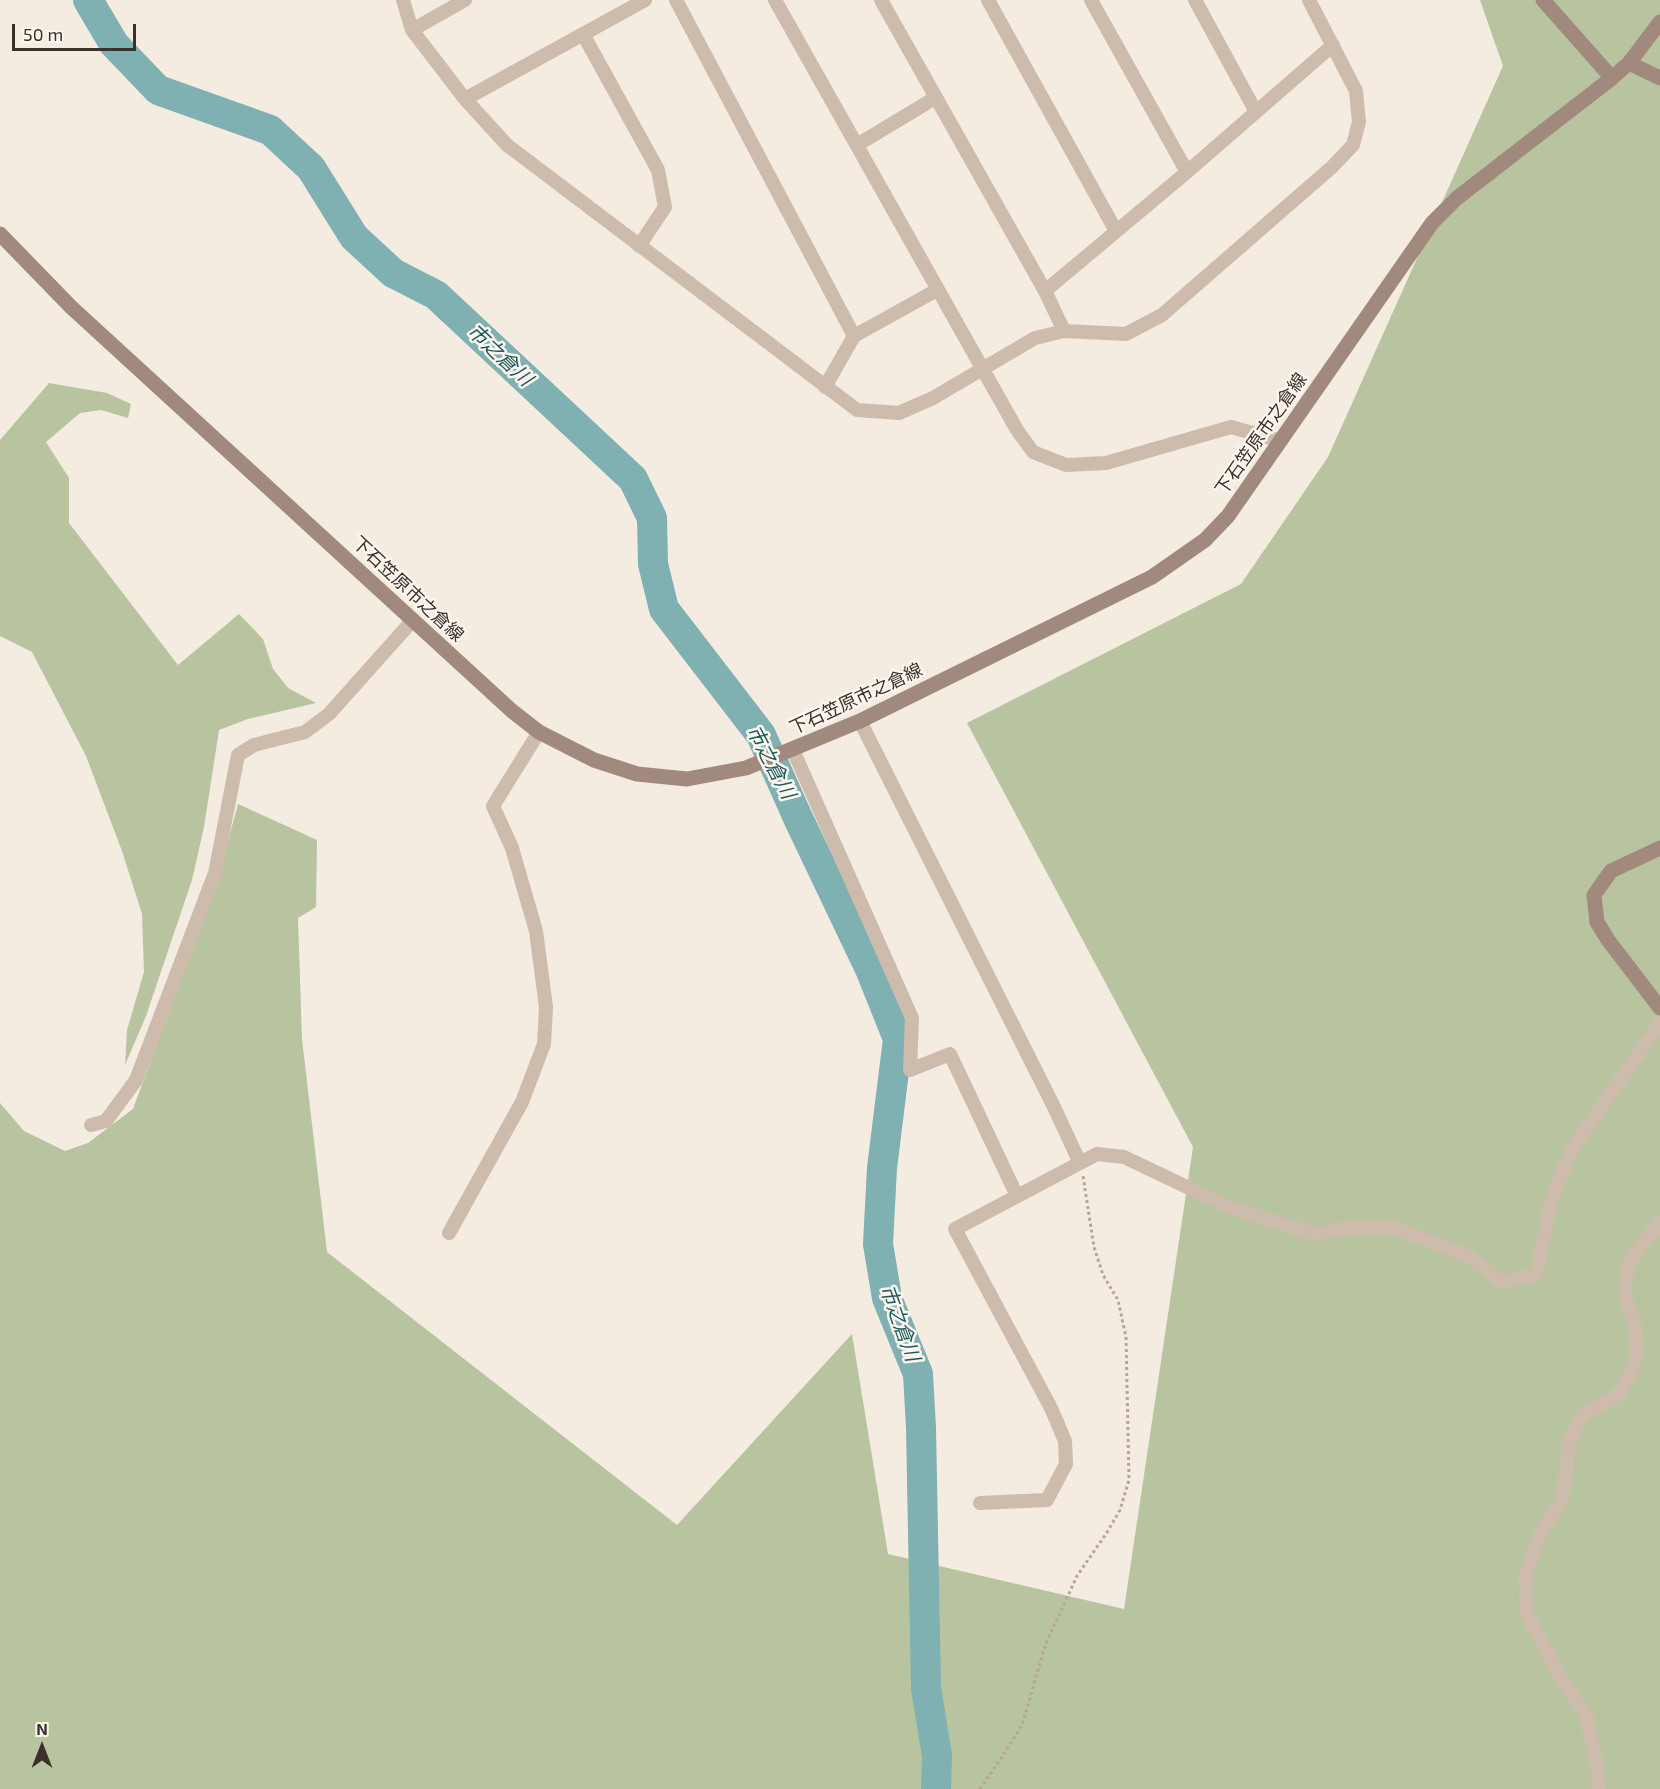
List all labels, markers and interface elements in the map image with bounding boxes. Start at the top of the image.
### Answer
scale bar [15,12,140,50]
text: 50 m [23,23,63,45]
water label: 市之倉川 [463,319,537,391]
street label: 下石笠原市之倉線 [1211,369,1311,499]
street label: 下石笠原市之倉線 [348,532,468,646]
street label: 下石笠原市之倉線 [786,659,926,739]
water label: 市之倉川 [742,721,800,803]
water label: 市之倉川 [875,1281,925,1365]
north arrow [12,1717,72,1777]
text: N [36,1719,48,1738]

